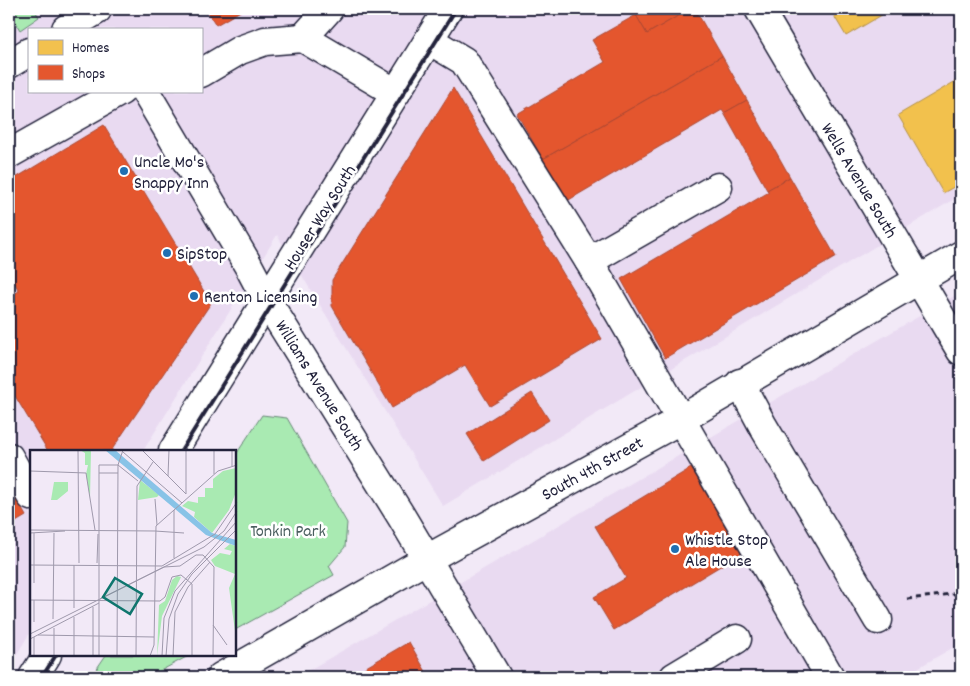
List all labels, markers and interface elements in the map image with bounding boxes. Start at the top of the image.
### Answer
legend [28,28,202,92]
text: Homes [72,38,110,60]
text: Shops [72,64,105,86]
street label: Wells Avenue South [814,119,902,244]
place label: Uncle Mo's Snappy Inn [134,151,209,197]
street label: Houser Way South [279,161,364,276]
marker: Uncle Mo's Snappy Inn [118,165,130,177]
place label: SipStop [177,243,227,268]
marker: SipStop [161,247,173,259]
place label: Renton Licensing [204,286,317,311]
marker: Renton Licensing [188,290,200,302]
street label: Williams Avenue South [268,316,368,457]
street label: South 4th Street [538,432,649,508]
inset map [30,450,236,656]
park label: Tonkin Park [250,520,326,545]
place label: Whistle Stop Ale House [685,529,768,575]
marker: Whistle Stop Ale House [669,543,681,555]

